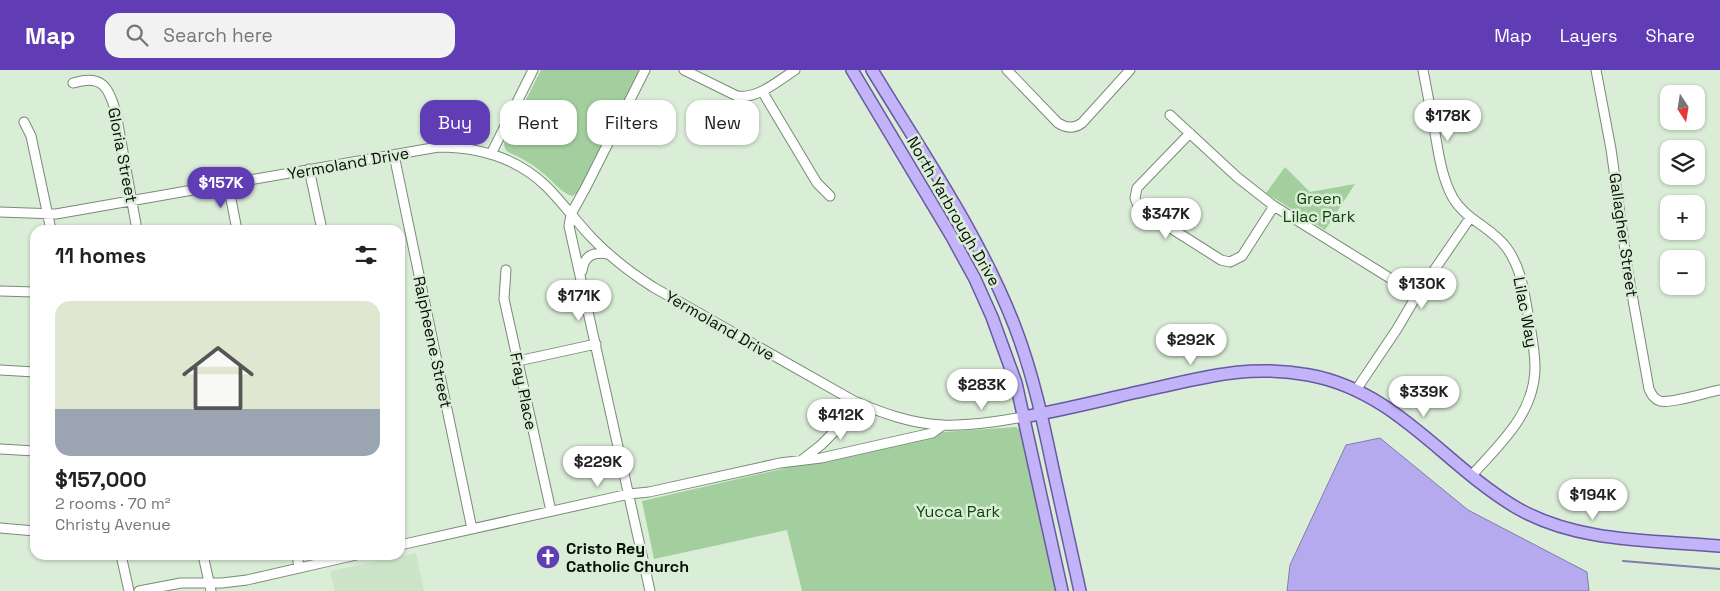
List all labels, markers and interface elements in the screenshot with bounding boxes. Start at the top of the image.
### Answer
search box [105,13,455,58]
text: Map [25,20,75,51]
icon: search [123,21,151,49]
text: Search here [163,23,273,48]
text: Map [1494,24,1532,47]
text: Layers [1560,24,1617,47]
text: Share [1645,24,1695,47]
north arrow [1660,85,1705,130]
map controls [1660,85,1705,295]
chip: Buy [420,100,490,145]
chip: Rent [500,100,577,145]
chip: Filters [587,100,676,145]
chip: New [686,100,759,145]
pin: $178K [1413,100,1483,142]
text: $178K [1425,105,1471,126]
street label: Gloria Street [103,106,142,204]
street label: North Yarbrough Drive [902,133,1005,290]
button: layers [1660,140,1705,185]
street label: Yermoland Drive [286,142,411,185]
pin: $157K [186,166,256,209]
text: $157K [198,172,244,193]
street label: Gallagher Street [1604,172,1643,299]
park label: Green Lilac Park [1283,188,1356,227]
button: + [1660,195,1705,240]
pin: $347K [1131,198,1201,240]
text: $347K [1142,203,1190,224]
icon: filters [352,241,380,269]
text: 11 homes [55,242,146,269]
button: − [1660,250,1705,295]
pin: $130K [1387,268,1457,310]
text: $130K [1398,273,1446,294]
street label: Ralpheene Street [408,274,457,410]
street label: Lilac Way [1508,275,1543,349]
pin: $171K [544,280,614,322]
text: $171K [558,285,600,306]
street label: Yermoland Drive [661,286,778,365]
pin: $292K [1156,324,1226,366]
text: $292K [1167,329,1215,350]
icon: home [173,333,263,423]
street label: Fray Place [505,350,542,432]
pin: $283K [947,368,1017,411]
text: $283K [958,374,1006,395]
pin: $339K [1389,376,1459,418]
text: $339K [1399,381,1449,402]
pin: $412K [806,398,876,441]
text: $412K [818,404,864,425]
pin: $229K [563,446,633,488]
text: $229K [574,451,622,472]
text: $157,000 [55,466,147,493]
pin: $194K [1558,478,1628,521]
text: $194K [1569,484,1617,505]
text: 2 rooms · 70 m² [55,493,171,514]
park label: Yucca Park [916,501,1000,522]
text: Christy Avenue [55,514,171,535]
place label: Cristo Rey Catholic Church [566,538,689,577]
church icon: Cristo Rey Catholic Church [535,544,561,570]

